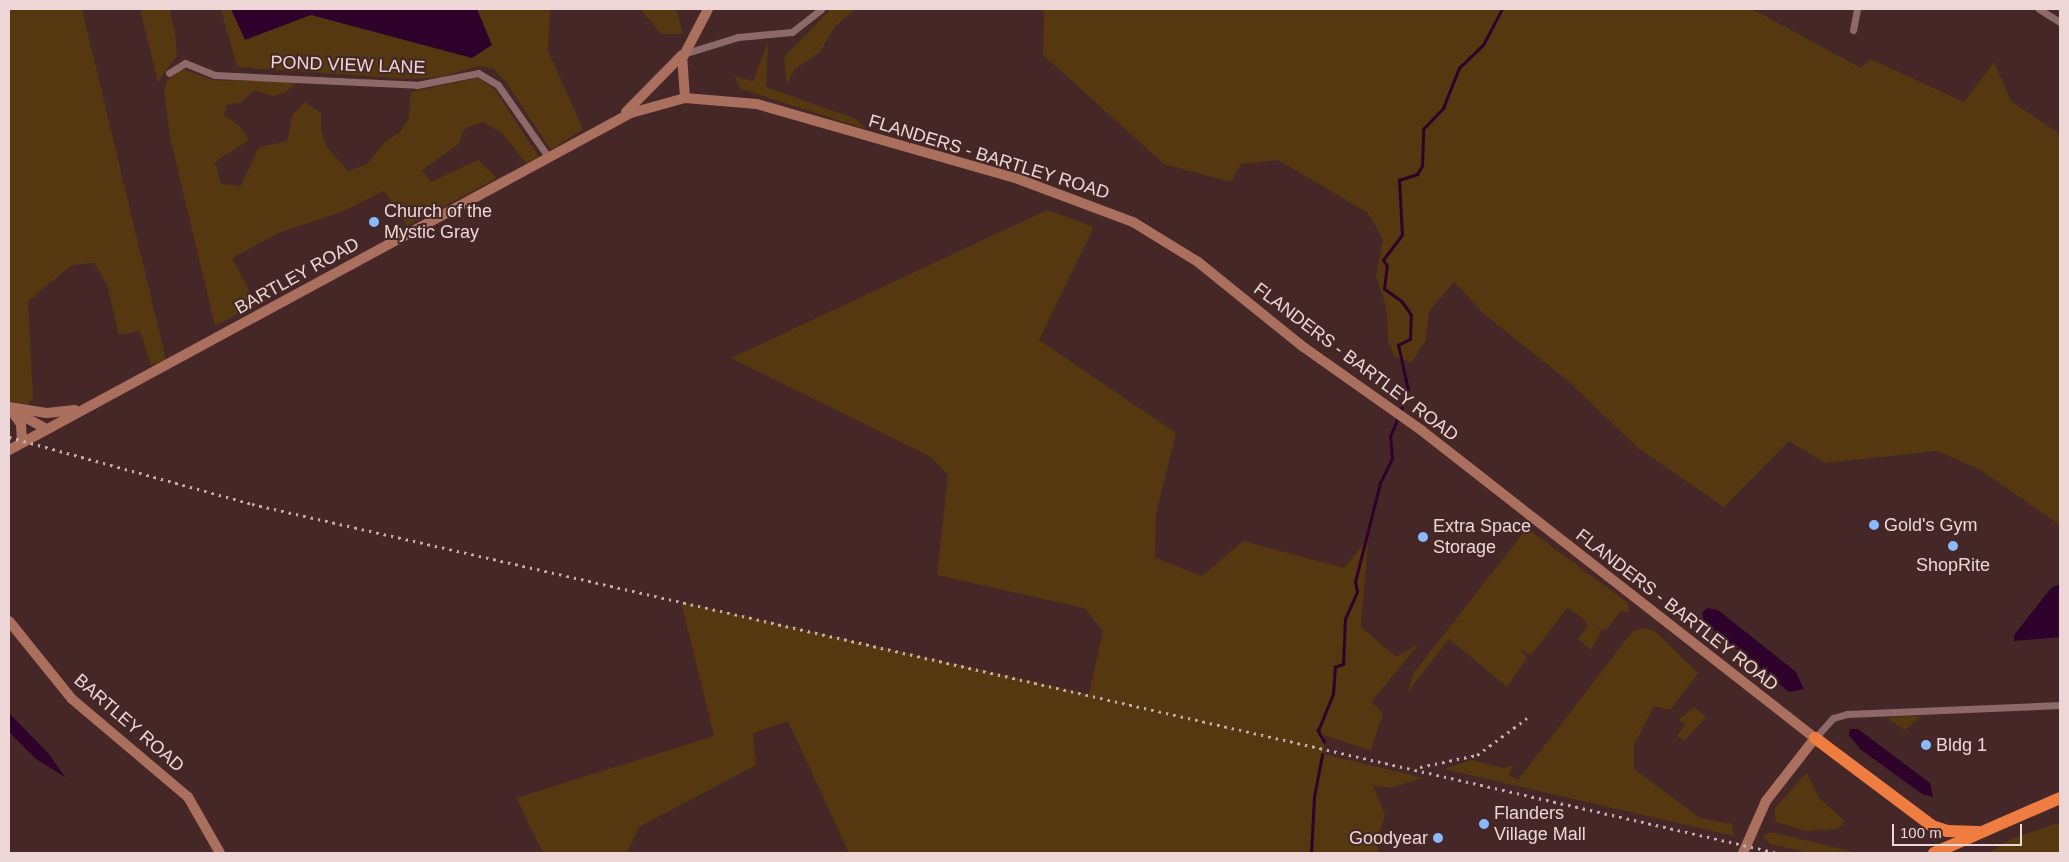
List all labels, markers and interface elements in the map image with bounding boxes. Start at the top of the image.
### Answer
street label: POND VIEW LANE [270,52,426,78]
street label: FLANDERS - BARTLEY ROAD [866,110,1112,204]
place label: Church of the Mystic Gray [384,201,492,243]
marker: Church of the Mystic Gray [368,216,380,228]
street label: BARTLEY ROAD [231,233,363,319]
street label: FLANDERS - BARTLEY ROAD [1249,278,1463,446]
place label: Gold's Gym [1884,514,1977,536]
place label: Extra Space Storage [1433,516,1531,558]
marker: Gold's Gym [1868,519,1880,531]
street label: FLANDERS - BARTLEY ROAD [1572,524,1782,696]
marker: Extra Space Storage [1417,531,1429,543]
marker: ShopRite [1947,540,1959,552]
place label: ShopRite [1916,554,1990,576]
street label: BARTLEY ROAD [70,669,188,777]
place label: Bldg 1 [1936,734,1987,756]
marker: Bldg 1 [1920,739,1932,751]
place label: Flanders Village Mall [1494,803,1586,846]
scale bar [1894,814,2024,846]
marker: Flanders Village Mall [1478,818,1490,830]
text: 100 m [1900,824,1942,841]
place label: Goodyear [1349,827,1428,849]
marker: Goodyear [1432,832,1444,844]

